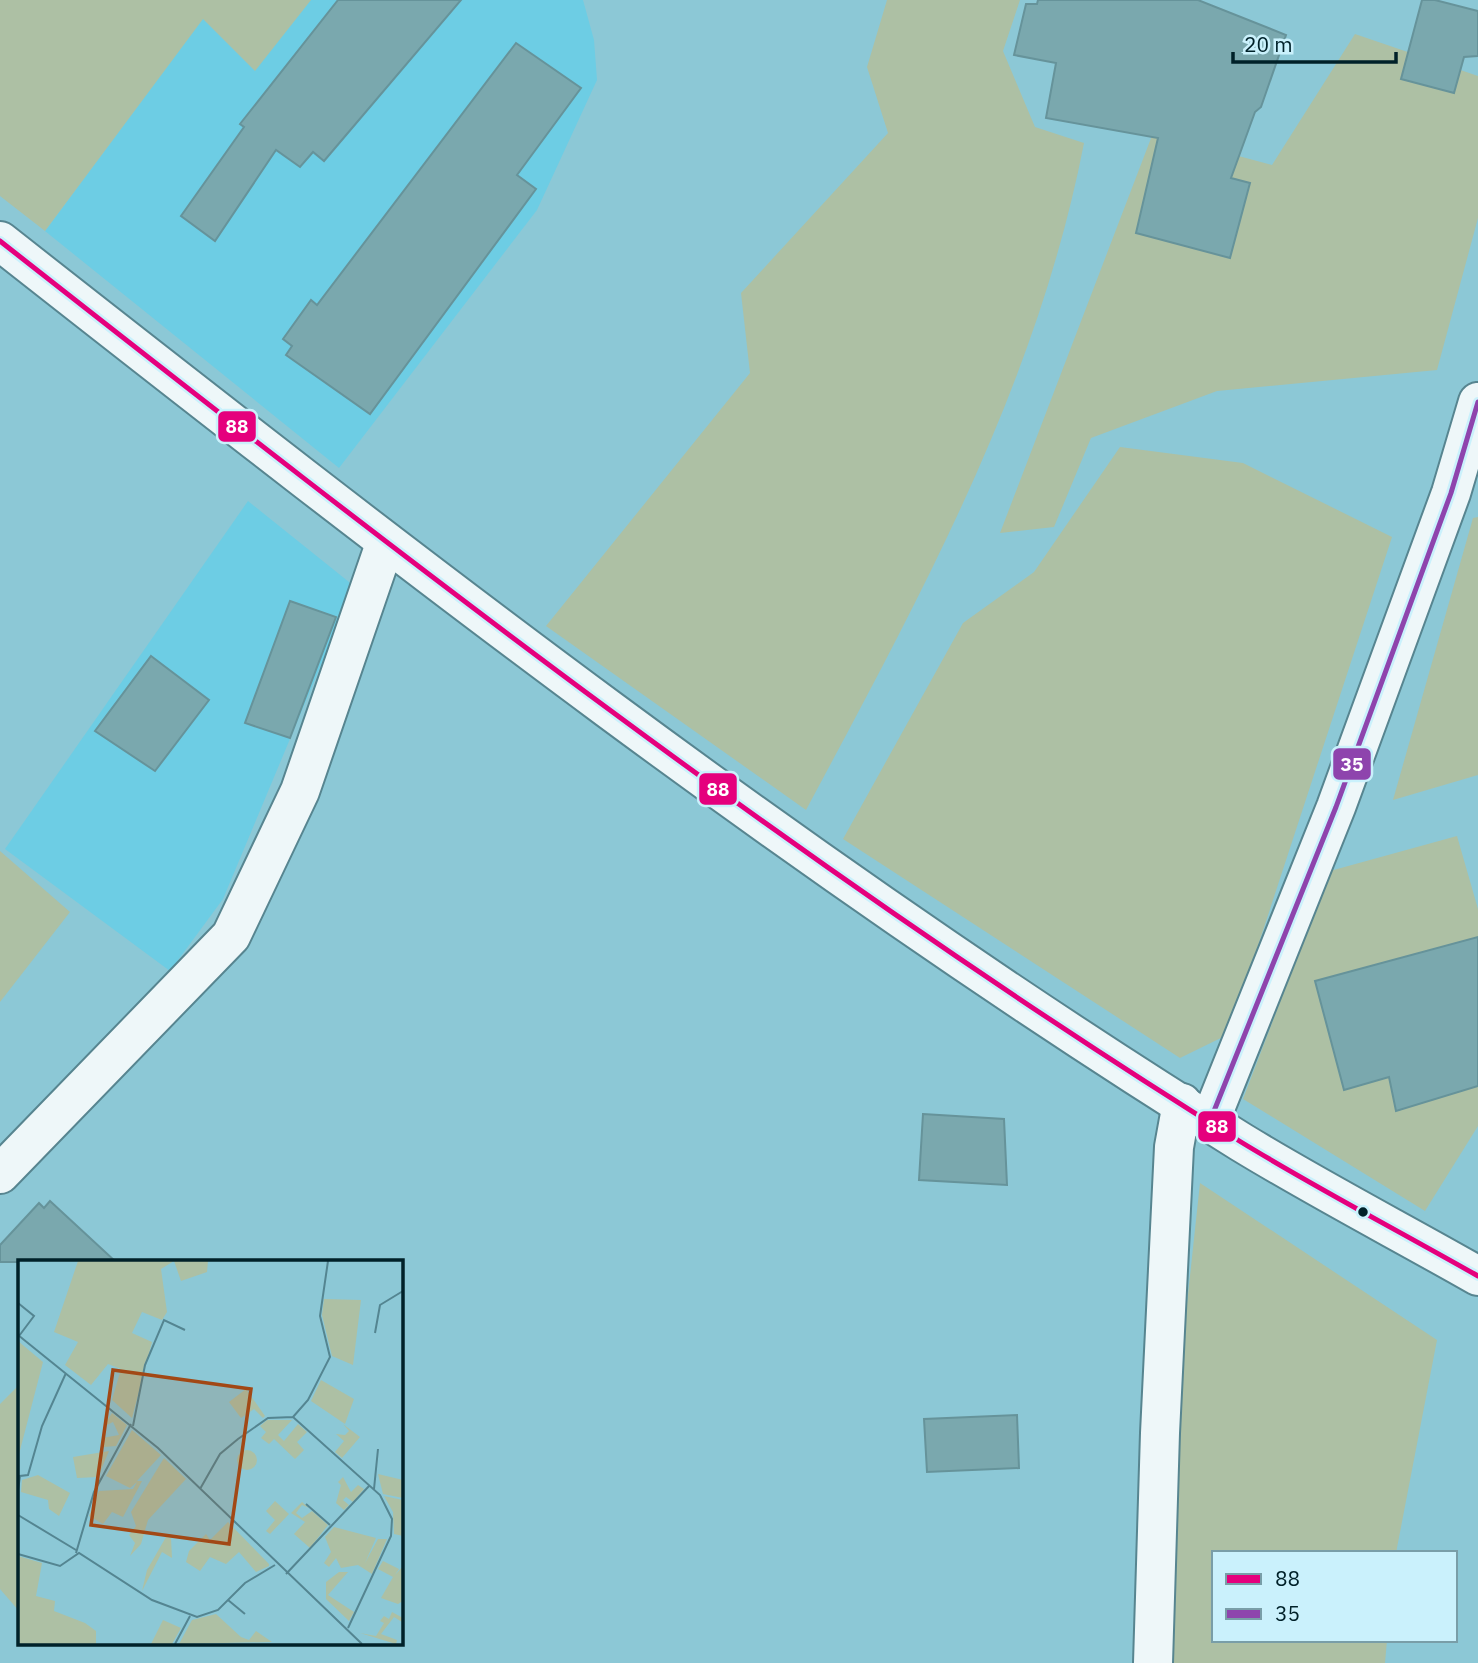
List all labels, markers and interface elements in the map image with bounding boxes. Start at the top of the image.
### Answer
scale bar [1233,21,1396,65]
text: 20 m [1244,30,1293,58]
line badge: 88 [217,410,257,443]
text: 88 [226,414,248,438]
line badge: 35 [1332,747,1372,781]
text: 35 [1341,752,1363,776]
line badge: 88 [698,772,738,806]
text: 88 [707,777,729,801]
line badge: 88 [1197,1110,1237,1143]
text: 88 [1206,1114,1228,1138]
unlabelled marker [1356,1205,1370,1219]
inset map [18,1260,402,1646]
legend [1212,1551,1457,1642]
text: 88 [1275,1564,1300,1592]
text: 35 [1275,1599,1300,1627]

